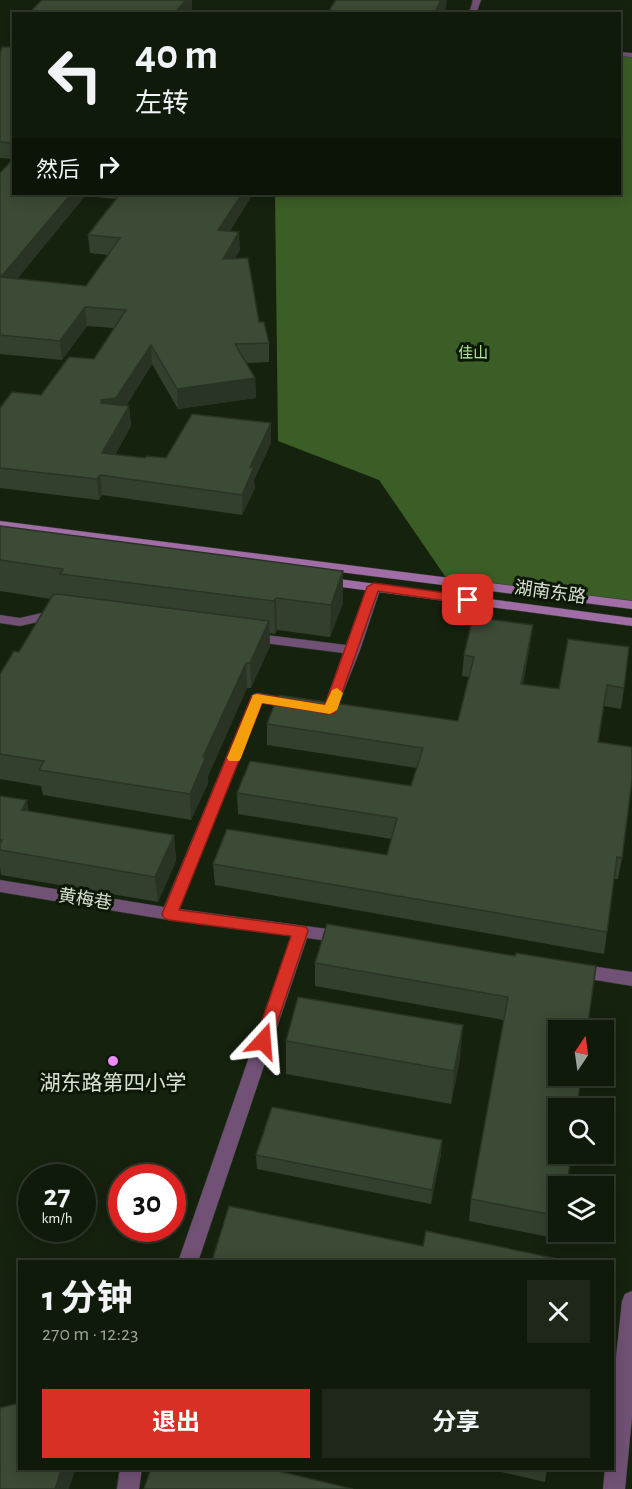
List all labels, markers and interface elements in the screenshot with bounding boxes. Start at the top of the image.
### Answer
text: 40 m [135,34,218,76]
icon: left [36,36,114,114]
text: 左转 [135,90,189,117]
icon: right [92,150,125,183]
text: 然后 [36,159,80,181]
park label: 佳山 [458,345,488,361]
pin [442,574,493,625]
street label: 湖南东路 [513,577,587,607]
icon: arrive [451,583,484,616]
street label: 黄梅巷 [57,885,113,913]
position arrow [231,1009,295,1073]
north arrow [548,1020,614,1086]
map controls [548,1020,614,1242]
marker: 湖东路第四小学 [106,1054,120,1068]
place label: 湖东路第四小学 [40,1072,187,1094]
button: search [548,1098,614,1164]
speed limit sign: 30 [108,1164,186,1242]
button: layers [548,1176,614,1242]
text: 27 [43,1181,71,1211]
text: km/h [42,1211,72,1226]
button: close [527,1280,590,1343]
text: 1 分钟 [42,1281,132,1317]
text: 270 m · 12:23 [42,1324,138,1344]
button: 退出 [42,1389,310,1458]
button: 分享 [322,1389,590,1458]

